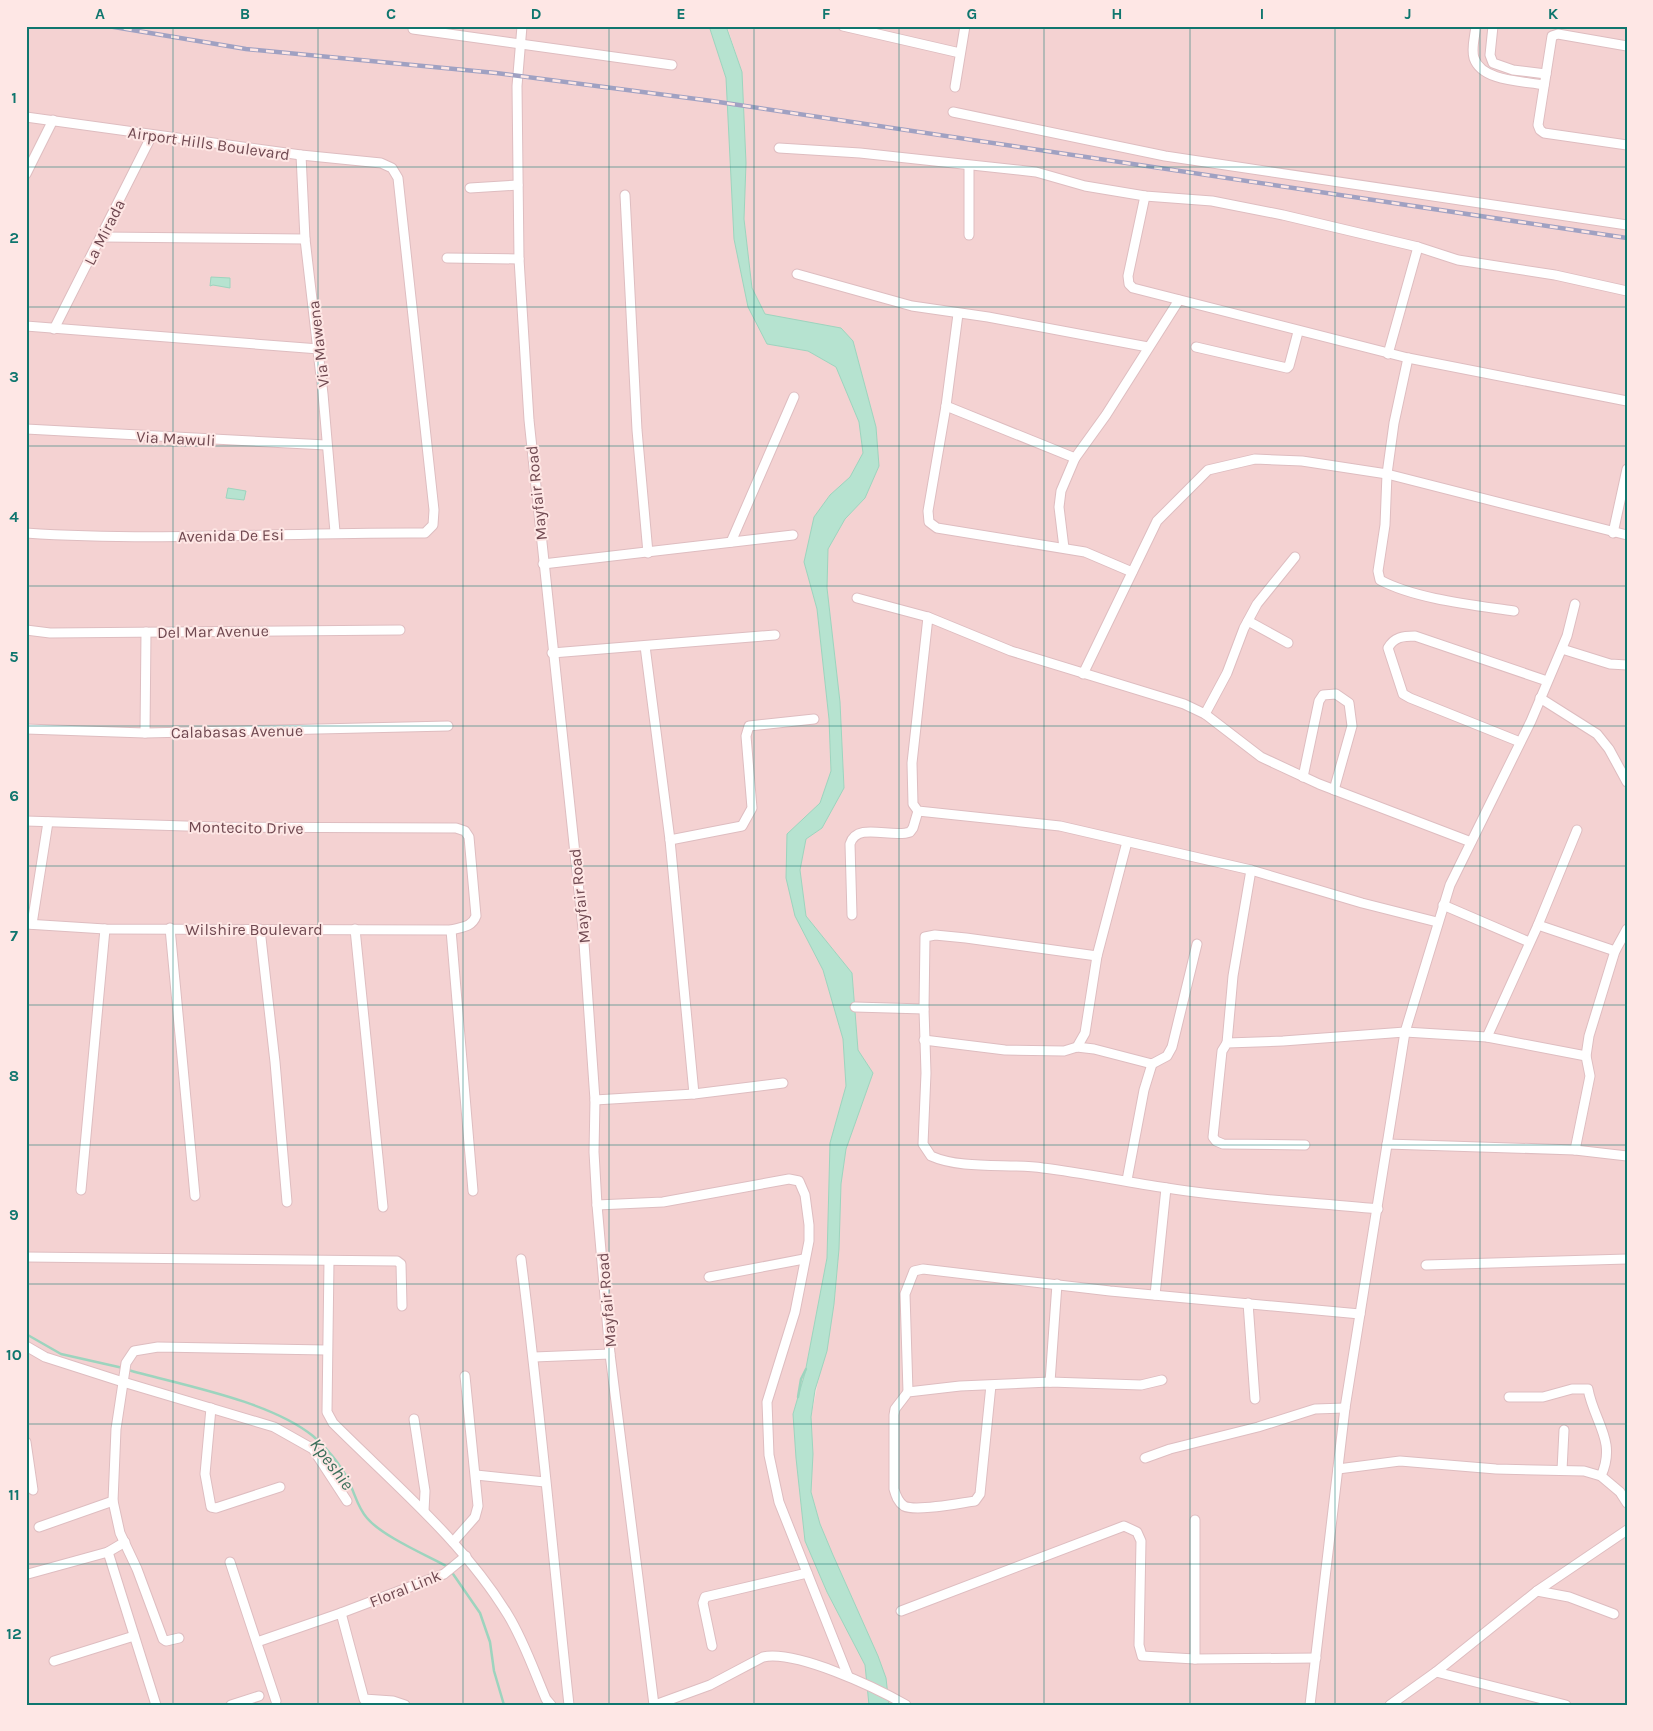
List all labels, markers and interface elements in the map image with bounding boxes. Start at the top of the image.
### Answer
text: A [95,4,105,23]
text: B [240,4,250,23]
text: C [386,4,396,23]
text: D [531,4,542,23]
text: E [676,4,686,23]
text: F [822,4,831,23]
text: G [967,4,977,23]
text: H [1111,4,1123,23]
text: I [1260,4,1264,23]
text: J [1404,4,1412,23]
text: K [1548,4,1559,23]
text: 1 [11,88,17,107]
street label: Airport Hills Boulevard [127,123,291,164]
street label: La Mirada [80,196,129,268]
text: 2 [9,228,19,247]
street label: Via Mawena [304,300,333,388]
text: 3 [9,367,19,386]
street label: Via Mawuli [136,427,216,450]
street label: Mayfair Road [522,445,551,541]
text: 4 [9,507,19,526]
street label: Avenida De Esi [178,525,284,546]
street label: Del Mar Avenue [157,621,269,642]
text: 5 [9,647,19,666]
street label: Calabasas Avenue [171,721,303,742]
text: 6 [9,786,19,805]
street label: Montecito Drive [188,817,304,838]
street label: Mayfair Road [565,848,594,944]
street label: Wilshire Boulevard [185,920,323,939]
text: 7 [10,926,18,945]
text: 8 [9,1066,19,1085]
text: 9 [9,1205,19,1224]
street label: Mayfair Road [593,1252,620,1348]
text: 10 [6,1345,22,1364]
water label: Kpeshie [305,1434,359,1494]
text: 11 [8,1485,20,1504]
street label: Floral Link [367,1566,444,1611]
text: 12 [6,1624,22,1643]

